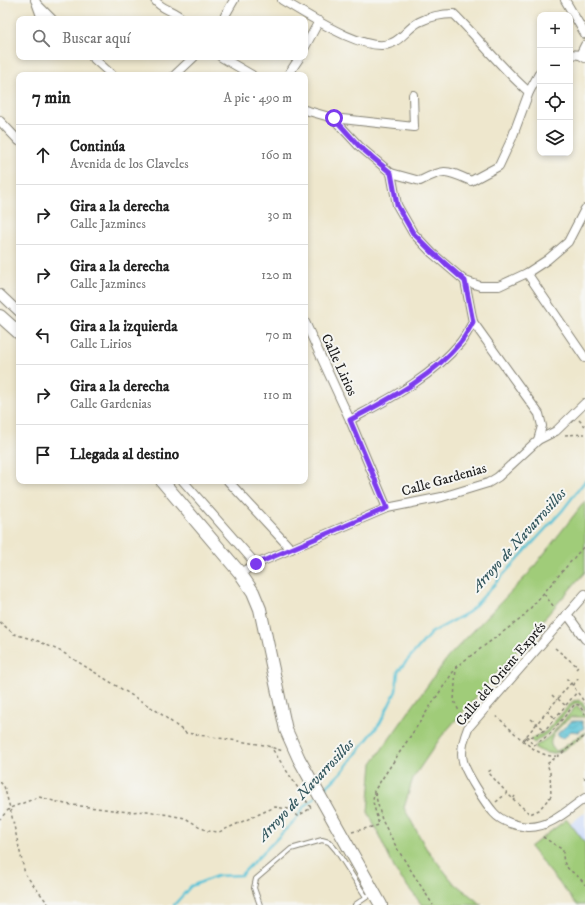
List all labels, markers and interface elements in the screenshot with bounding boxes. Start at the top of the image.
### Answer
map controls [537,12,573,156]
button: + [537,12,573,48]
search box [16,16,308,60]
icon: search [30,27,52,49]
text: Buscar aquí [62,29,130,48]
button: − [537,48,573,84]
button: locate [537,84,573,120]
text: 7 min [32,87,71,109]
text: A pie · 490 m [223,90,292,106]
route start [325,109,343,127]
button: layers [537,120,573,156]
text: Continúa [70,137,125,156]
icon: ahead [32,144,54,166]
text: 160 m [261,147,292,163]
text: Avenida de los Claveles [70,156,189,172]
text: Gira a la derecha [70,197,169,216]
icon: right [32,204,54,226]
text: 30 m [268,207,292,223]
text: Calle Jazmines [70,216,146,232]
text: Gira a la derecha [70,257,169,276]
icon: right [32,264,54,286]
text: 120 m [261,267,292,283]
text: Calle Jazmines [70,276,146,292]
text: Gira a la izquierda [70,317,178,336]
icon: left [32,324,54,346]
text: 70 m [266,327,292,343]
street label: Calle Lirios [317,331,361,399]
text: Calle Lirios [70,336,132,352]
text: Gira a la derecha [70,377,169,396]
icon: right [32,384,54,406]
text: 110 m [263,387,292,403]
text: Calle Gardenias [70,396,151,412]
icon: arrive [32,444,54,466]
text: Llegada al destino [70,445,179,464]
street label: Calle Gardenias [399,459,489,501]
water label: Arroyo de Navarrosillos [466,484,571,597]
route end [247,555,265,573]
street label: Calle del Orient Exprés [452,618,550,730]
water label: Arroyo de Navarrosillos [252,735,359,847]

